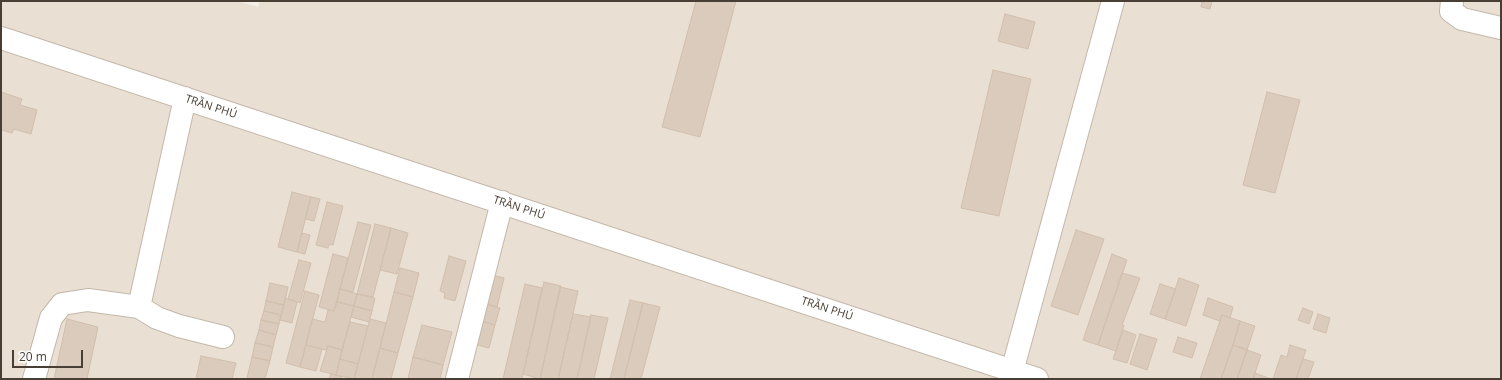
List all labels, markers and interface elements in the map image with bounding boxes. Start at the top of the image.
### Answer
street label: TRẦN PHÚ [183,92,239,122]
street label: TRẦN PHÚ [491,193,547,223]
street label: TRẦN PHÚ [799,294,855,324]
scale bar [14,342,85,368]
text: 20 m [19,348,47,365]

